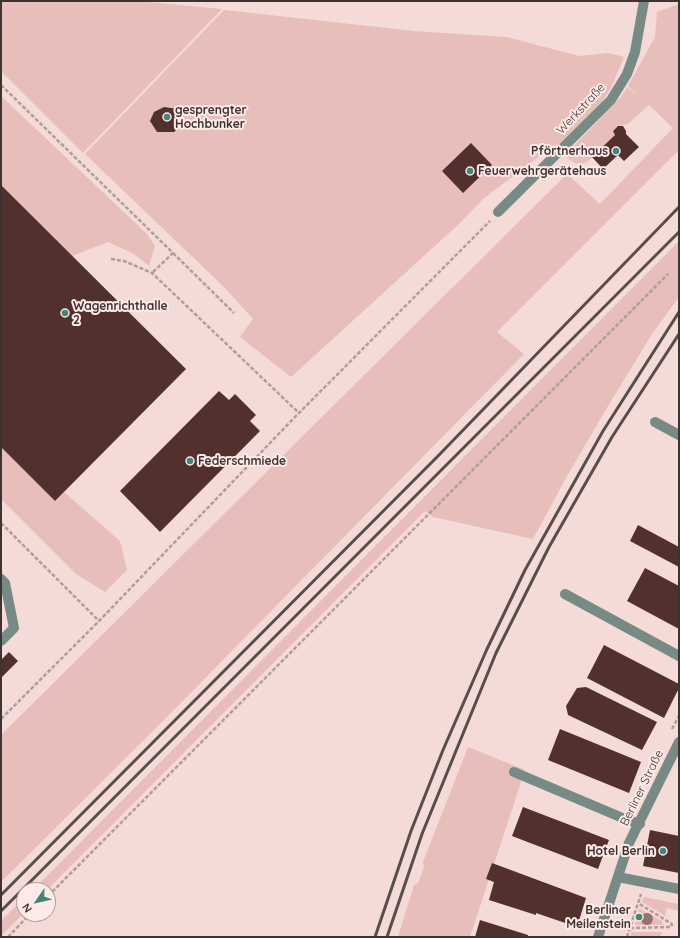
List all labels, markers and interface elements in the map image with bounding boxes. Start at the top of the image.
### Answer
street label: Werkstraße [554,80,608,138]
place label: gesprengter Hochbunker [175,103,247,131]
marker: gesprengter Hochbunker [162,112,172,122]
place label: Pförtnerhaus [531,144,608,158]
marker: Pförtnerhaus [611,146,621,156]
place label: Feuerwehrgerätehaus [478,164,606,178]
marker: Feuerwehrgerätehaus [465,166,475,176]
place label: Wagenrichthalle 2 [73,299,168,327]
marker: Wagenrichthalle 2 [60,308,70,318]
place label: Federschmiede [198,454,286,468]
marker: Federschmiede [185,456,195,466]
street label: Berliner Straße [617,748,667,828]
place label: Hotel Berlin [587,844,655,858]
marker: Hotel Berlin [658,846,668,856]
north arrow [16,882,56,922]
text: N [19,901,35,915]
place label: Berliner Meilenstein [566,903,631,931]
marker: Berliner Meilenstein [634,912,644,922]

